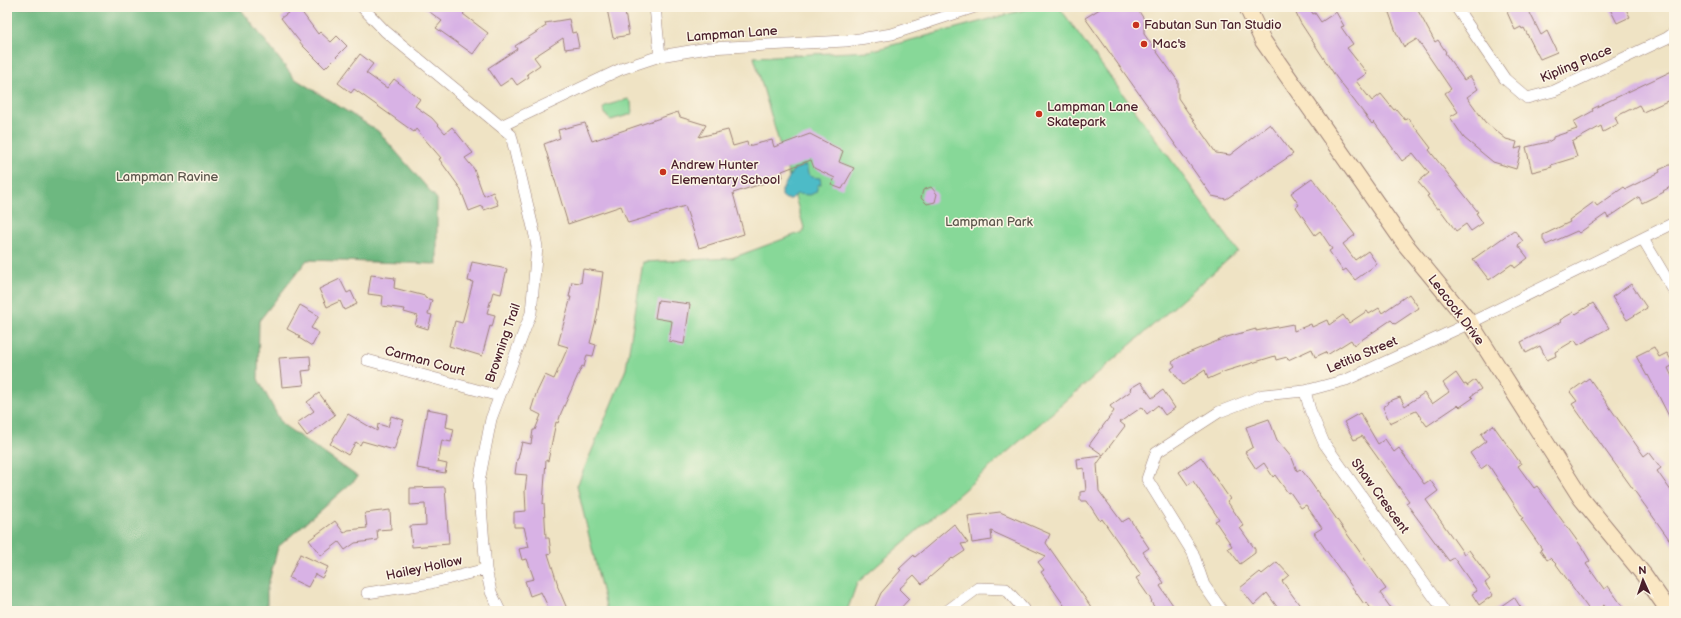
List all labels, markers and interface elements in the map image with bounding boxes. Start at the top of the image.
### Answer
place label: Fabutan Sun Tan Studio [1144,17,1282,33]
marker: Fabutan Sun Tan Studio [1131,20,1141,30]
street label: Lampman Lane [686,23,778,45]
place label: Mac's [1152,36,1187,52]
marker: Mac's [1139,39,1149,49]
street label: Kipling Place [1538,42,1614,86]
place label: Lampman Lane Skatepark [1047,99,1138,130]
marker: Lampman Lane Skatepark [1034,109,1044,119]
place label: Andrew Hunter Elementary School [671,157,780,188]
marker: Andrew Hunter Elementary School [658,167,668,177]
park label: Lampman Ravine [116,169,219,185]
park label: Lampman Park [945,214,1034,230]
street label: Leacock Drive [1424,272,1488,349]
street label: Browning Trail [482,301,524,385]
street label: Letitia Street [1324,333,1400,377]
street label: Carman Court [383,343,467,379]
street label: Shaw Crescent [1348,456,1412,536]
street label: Hailey Hollow [384,552,464,584]
north arrow [1623,560,1663,600]
text: N [1638,564,1647,577]

